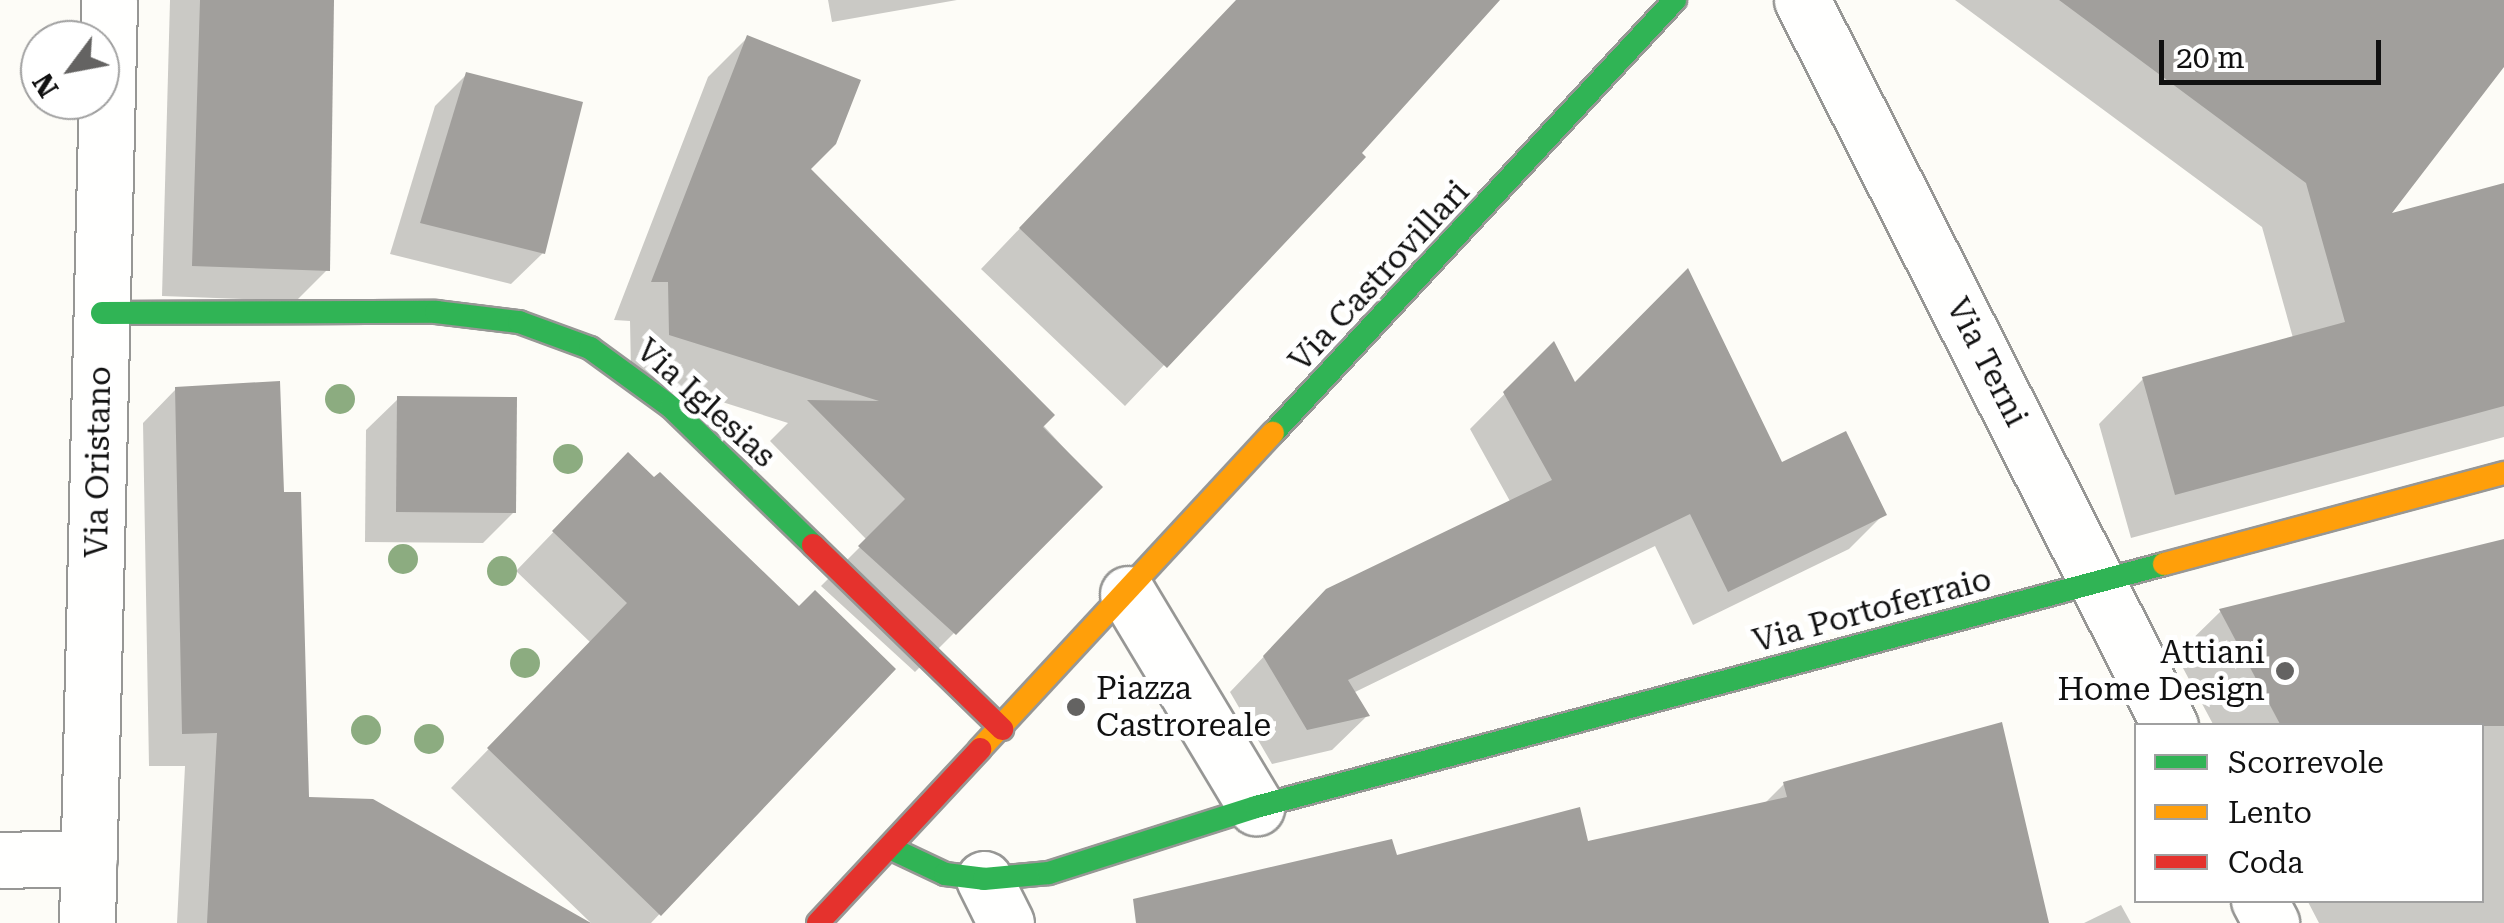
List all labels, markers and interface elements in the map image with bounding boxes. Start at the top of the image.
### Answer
north arrow [20,20,120,120]
scale bar [2164,20,2386,82]
text: 20 m [2176,40,2245,75]
text: N [26,67,66,103]
street label: Via Castrovillari [1281,173,1477,379]
street label: Via Terni [1938,291,2036,433]
street label: Via Iglesias [629,331,783,475]
street label: Via Oristano [77,366,119,558]
street label: Via Portoferraio [1749,560,1995,660]
place label: Attiani Home Design [2057,634,2265,709]
marker: Attiani Home Design [2274,660,2296,682]
place label: Piazza Castroreale [1096,670,1271,745]
marker: Piazza Castroreale [1065,696,1087,718]
legend [2134,723,2484,903]
text: Scorrevole [2228,745,2384,780]
text: Lento [2228,795,2312,830]
text: Coda [2228,845,2304,880]

